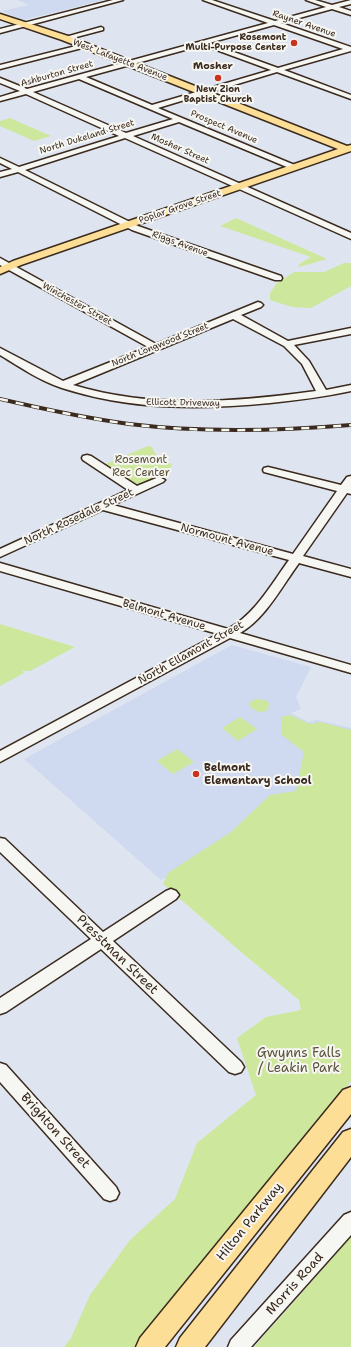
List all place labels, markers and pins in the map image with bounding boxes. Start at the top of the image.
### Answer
place label: Rosemont Multi-Purpose Center [186,33,286,54]
marker: Rosemont Multi-Purpose Center [289,38,299,48]
marker: New Zion Baptist Church [213,73,223,83]
place label: New Zion Baptist Church [184,85,252,106]
place label: Belmont Elementary School [204,761,312,787]
marker: Belmont Elementary School [191,769,201,779]

